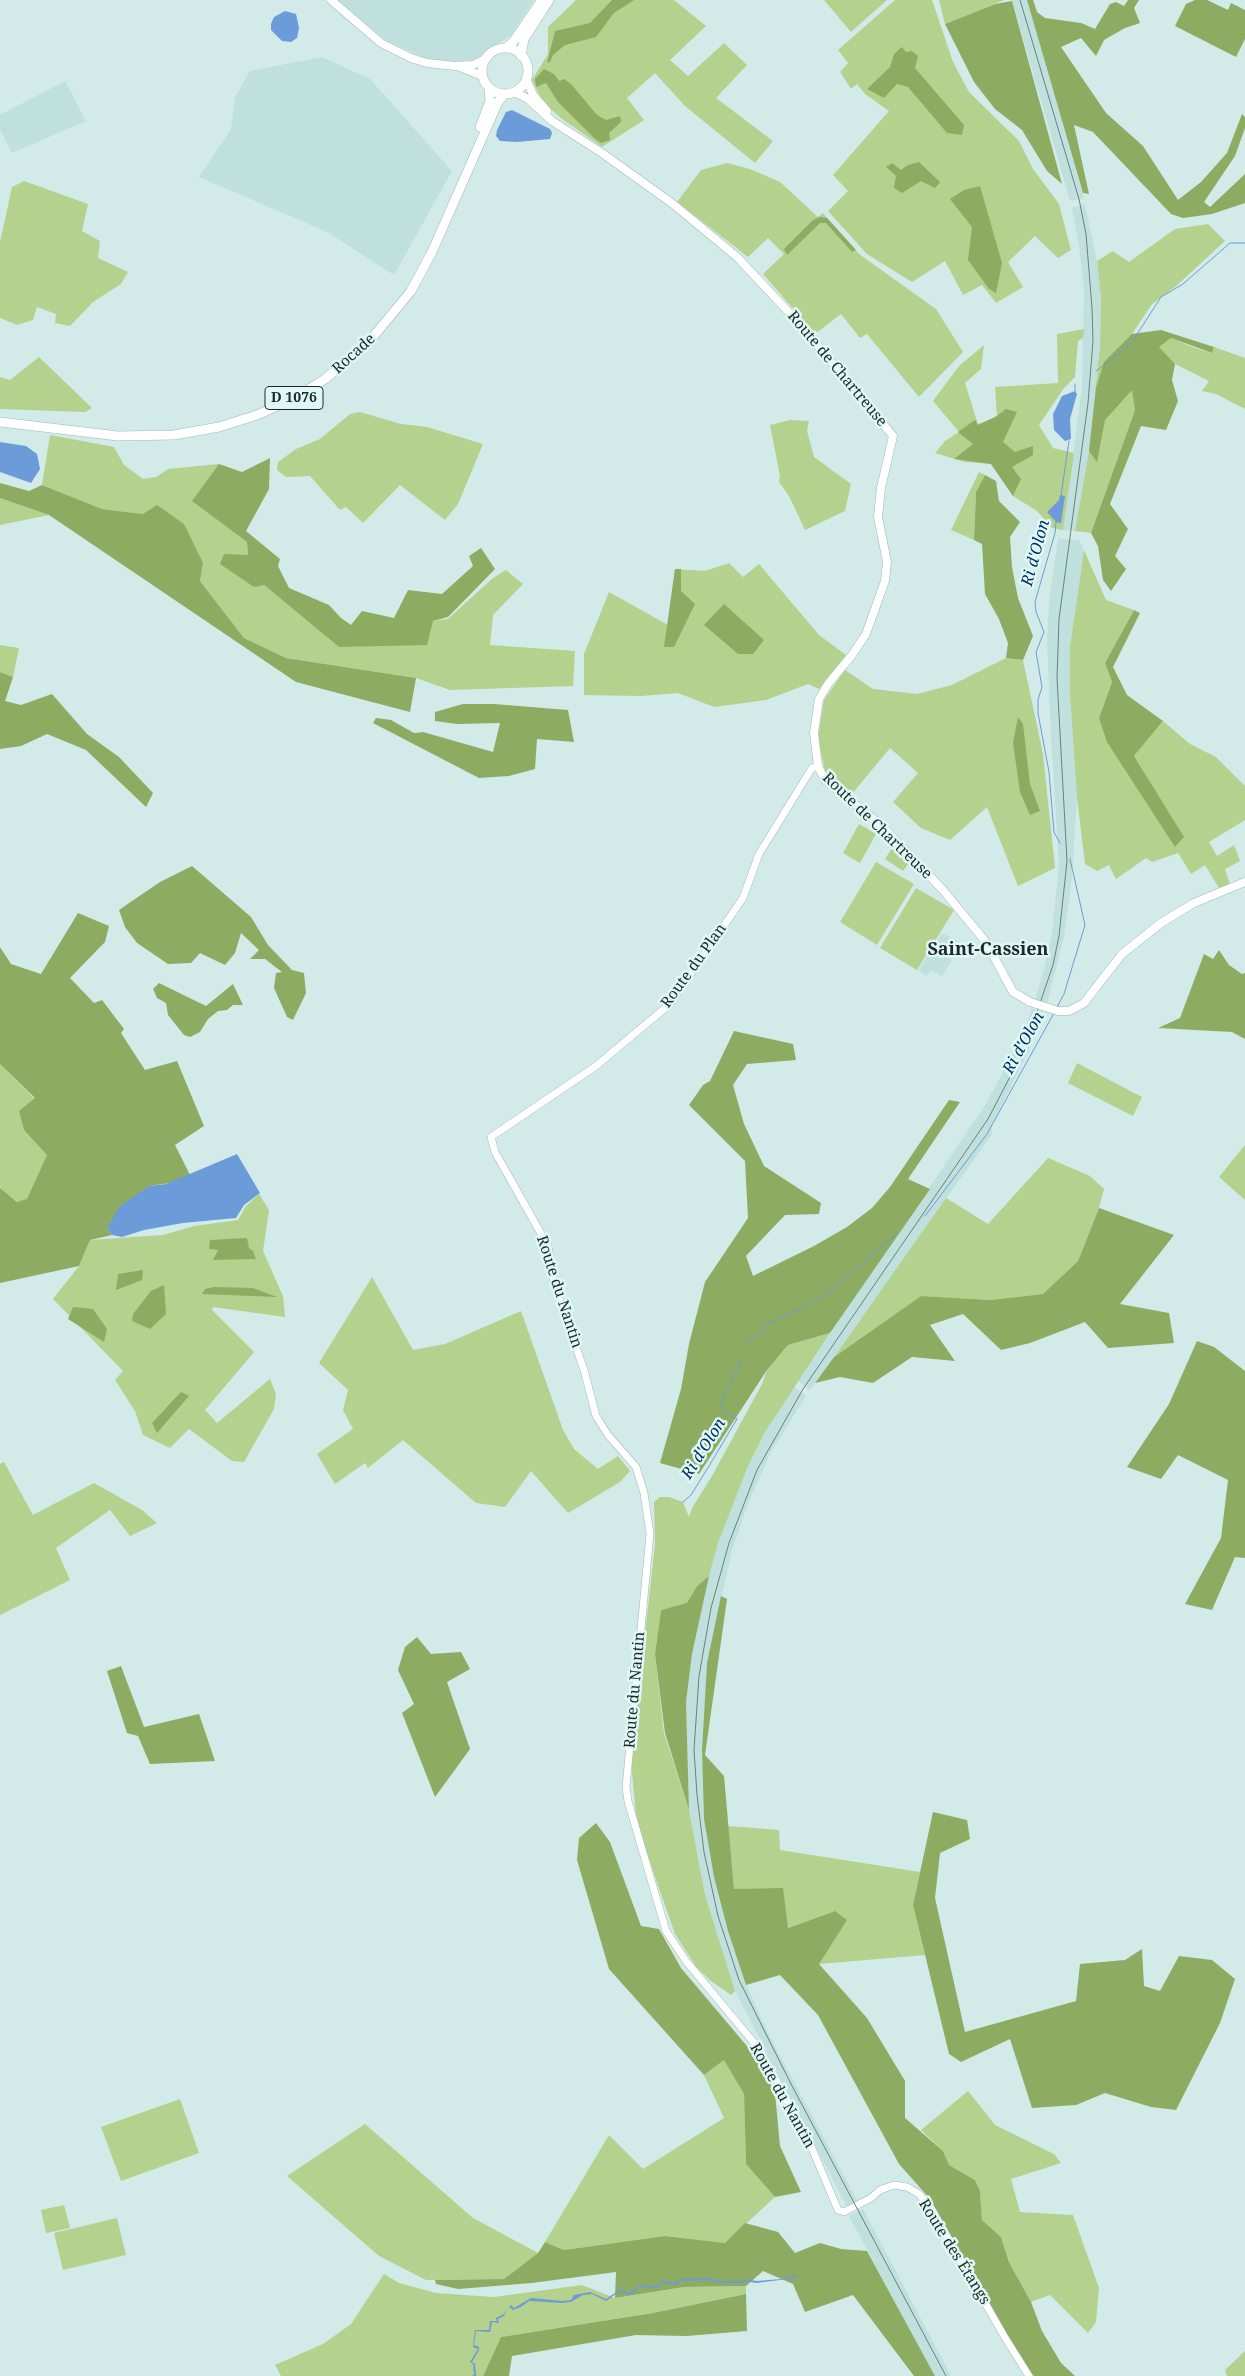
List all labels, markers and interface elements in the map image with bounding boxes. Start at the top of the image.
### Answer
street label: Route de Chartreuse [783,308,891,430]
street label: Rocade [329,330,379,378]
road number: D 1076 [265,386,323,409]
water label: Ri d'Olon [1018,518,1054,588]
street label: Route de Chartreuse [818,769,936,883]
street label: Route du Plan [657,920,731,1012]
district label: Saint-Cassien [927,939,1049,961]
water label: Ri d'Olon [999,1009,1049,1077]
street label: Route du Nantin [532,1233,586,1351]
water label: Ri d'Olon [678,1415,730,1483]
street label: Route du Nantin [621,1631,649,1749]
street label: Route du Nantin [746,2040,818,2152]
street label: Route des Étangs [914,2196,994,2308]

